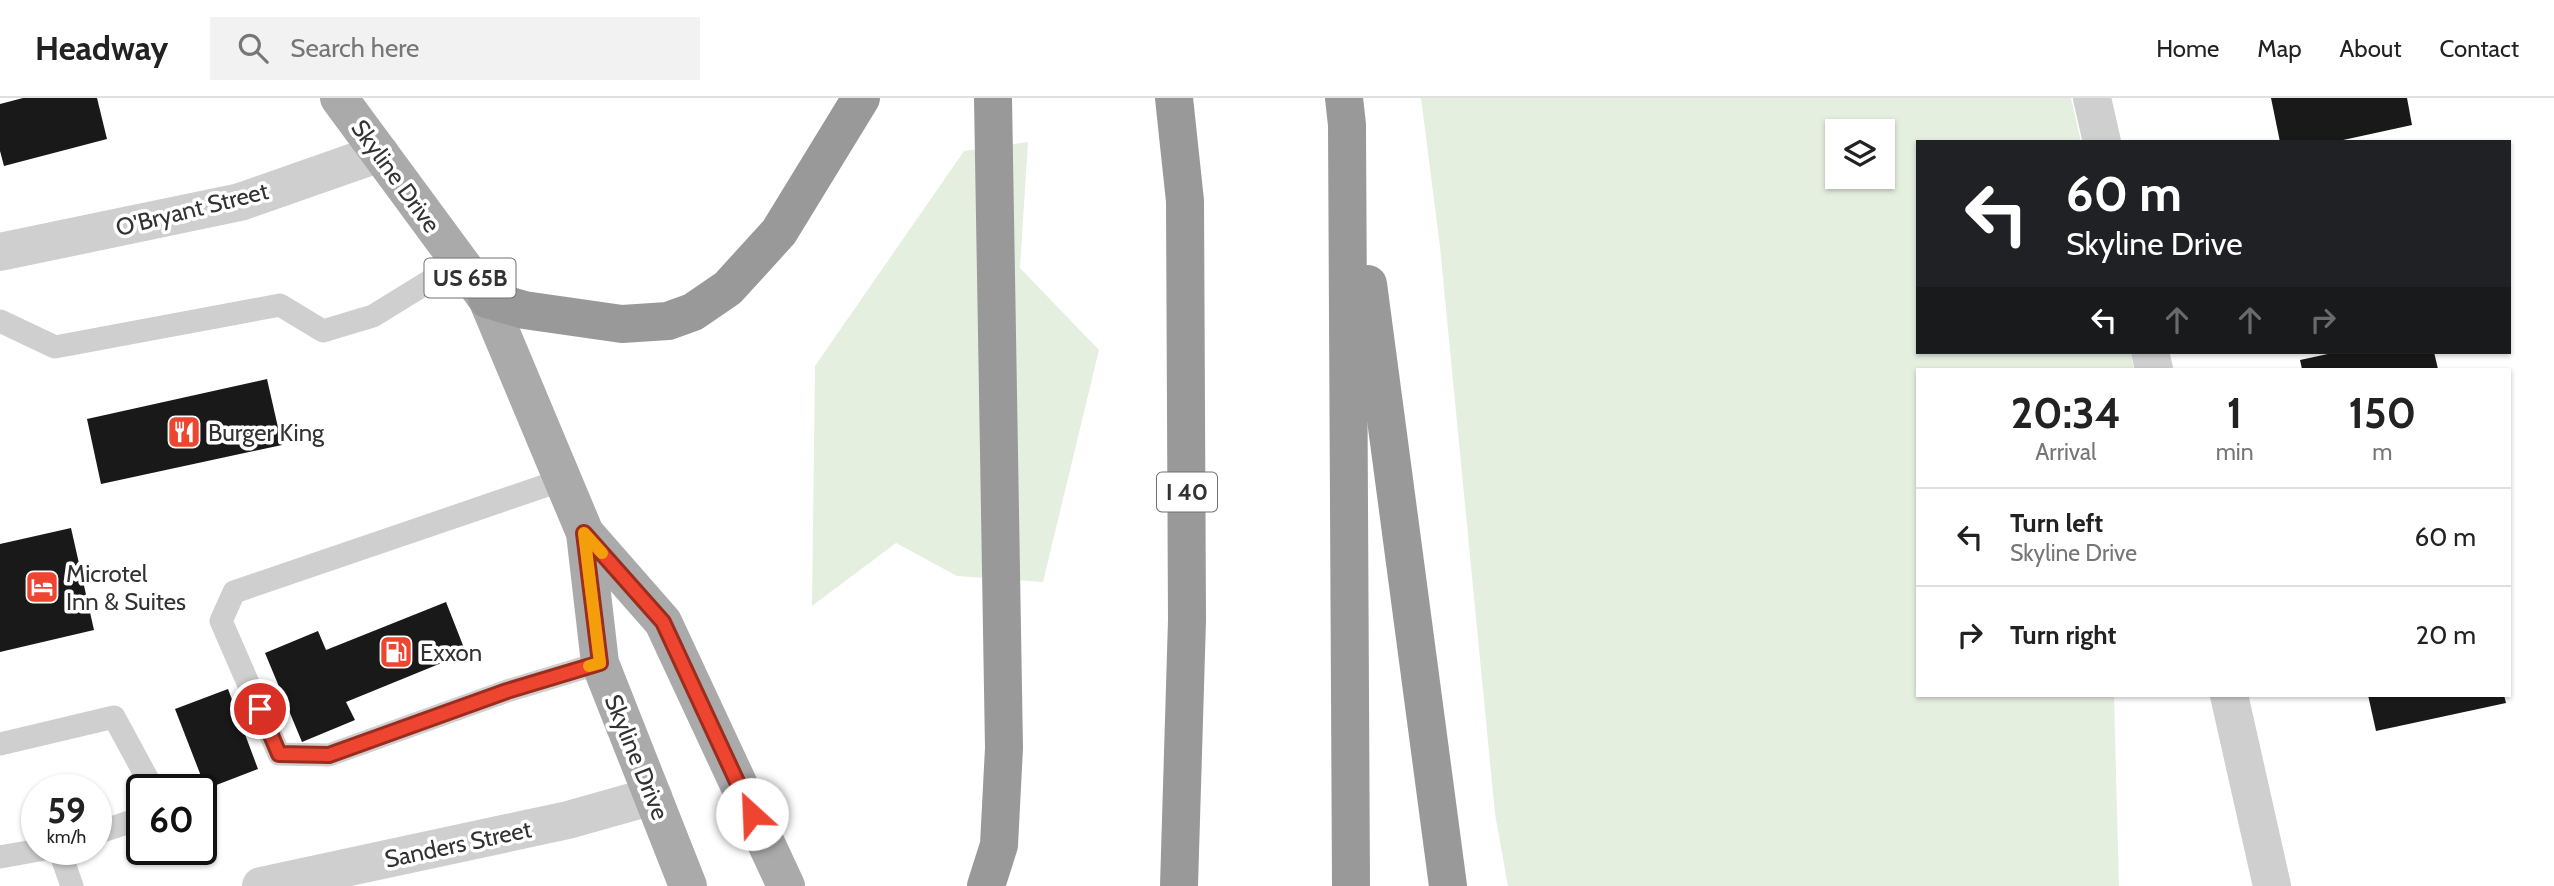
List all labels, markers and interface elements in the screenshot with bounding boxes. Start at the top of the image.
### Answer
search box [210,17,700,80]
text: Headway [35,28,168,68]
icon: search [234,29,272,67]
text: Search here [290,32,419,64]
text: Home [2156,34,2219,63]
text: Map [2257,34,2302,63]
text: About [2340,34,2402,63]
text: Contact [2440,34,2519,63]
street label: Skyline Drive [345,114,447,238]
map controls [1825,119,1895,189]
button: layers [1825,119,1895,189]
text: 60 m [2066,164,2182,223]
icon: left [1951,168,2042,259]
street label: O'Bryant Street [113,176,271,242]
text: Skyline Drive [2066,224,2243,263]
road number: US 65B [424,258,516,298]
icon: left [2085,301,2123,339]
icon: ahead [2158,301,2196,339]
icon: ahead [2231,301,2269,339]
icon: right [2304,301,2342,339]
text: 20:34 [2011,387,2121,439]
text: 1 [2227,387,2242,439]
text: 150 [2348,387,2416,439]
restaurant icon: Burger King [165,413,203,451]
place label: Burger King [208,418,325,447]
text: Arrival [2035,438,2096,466]
text: min [2216,438,2254,466]
text: m [2372,438,2392,466]
road number: I 40 [1157,472,1217,512]
text: Turn left [2010,507,2103,539]
icon: left [1951,518,1989,556]
text: 60 m [2414,521,2476,553]
text: Skyline Drive [2010,539,2137,567]
place label: Microtel Inn & Suites [66,559,186,616]
hotel icon: Microtel Inn & Suites [23,568,61,606]
icon: right [1951,616,1989,654]
text: Turn right [2010,619,2116,651]
text: 20 m [2416,619,2476,651]
fuel station icon: Exxon [377,633,415,671]
place label: Exxon [420,638,482,667]
pin [230,679,290,739]
icon: arrive [241,690,279,728]
street label: Skyline Drive [599,690,675,824]
speed limit sign: 60 [126,774,217,865]
position arrow [715,777,789,851]
text: 59 [47,789,86,832]
street label: Sanders Street [382,814,534,874]
text: km/h [47,826,86,848]

